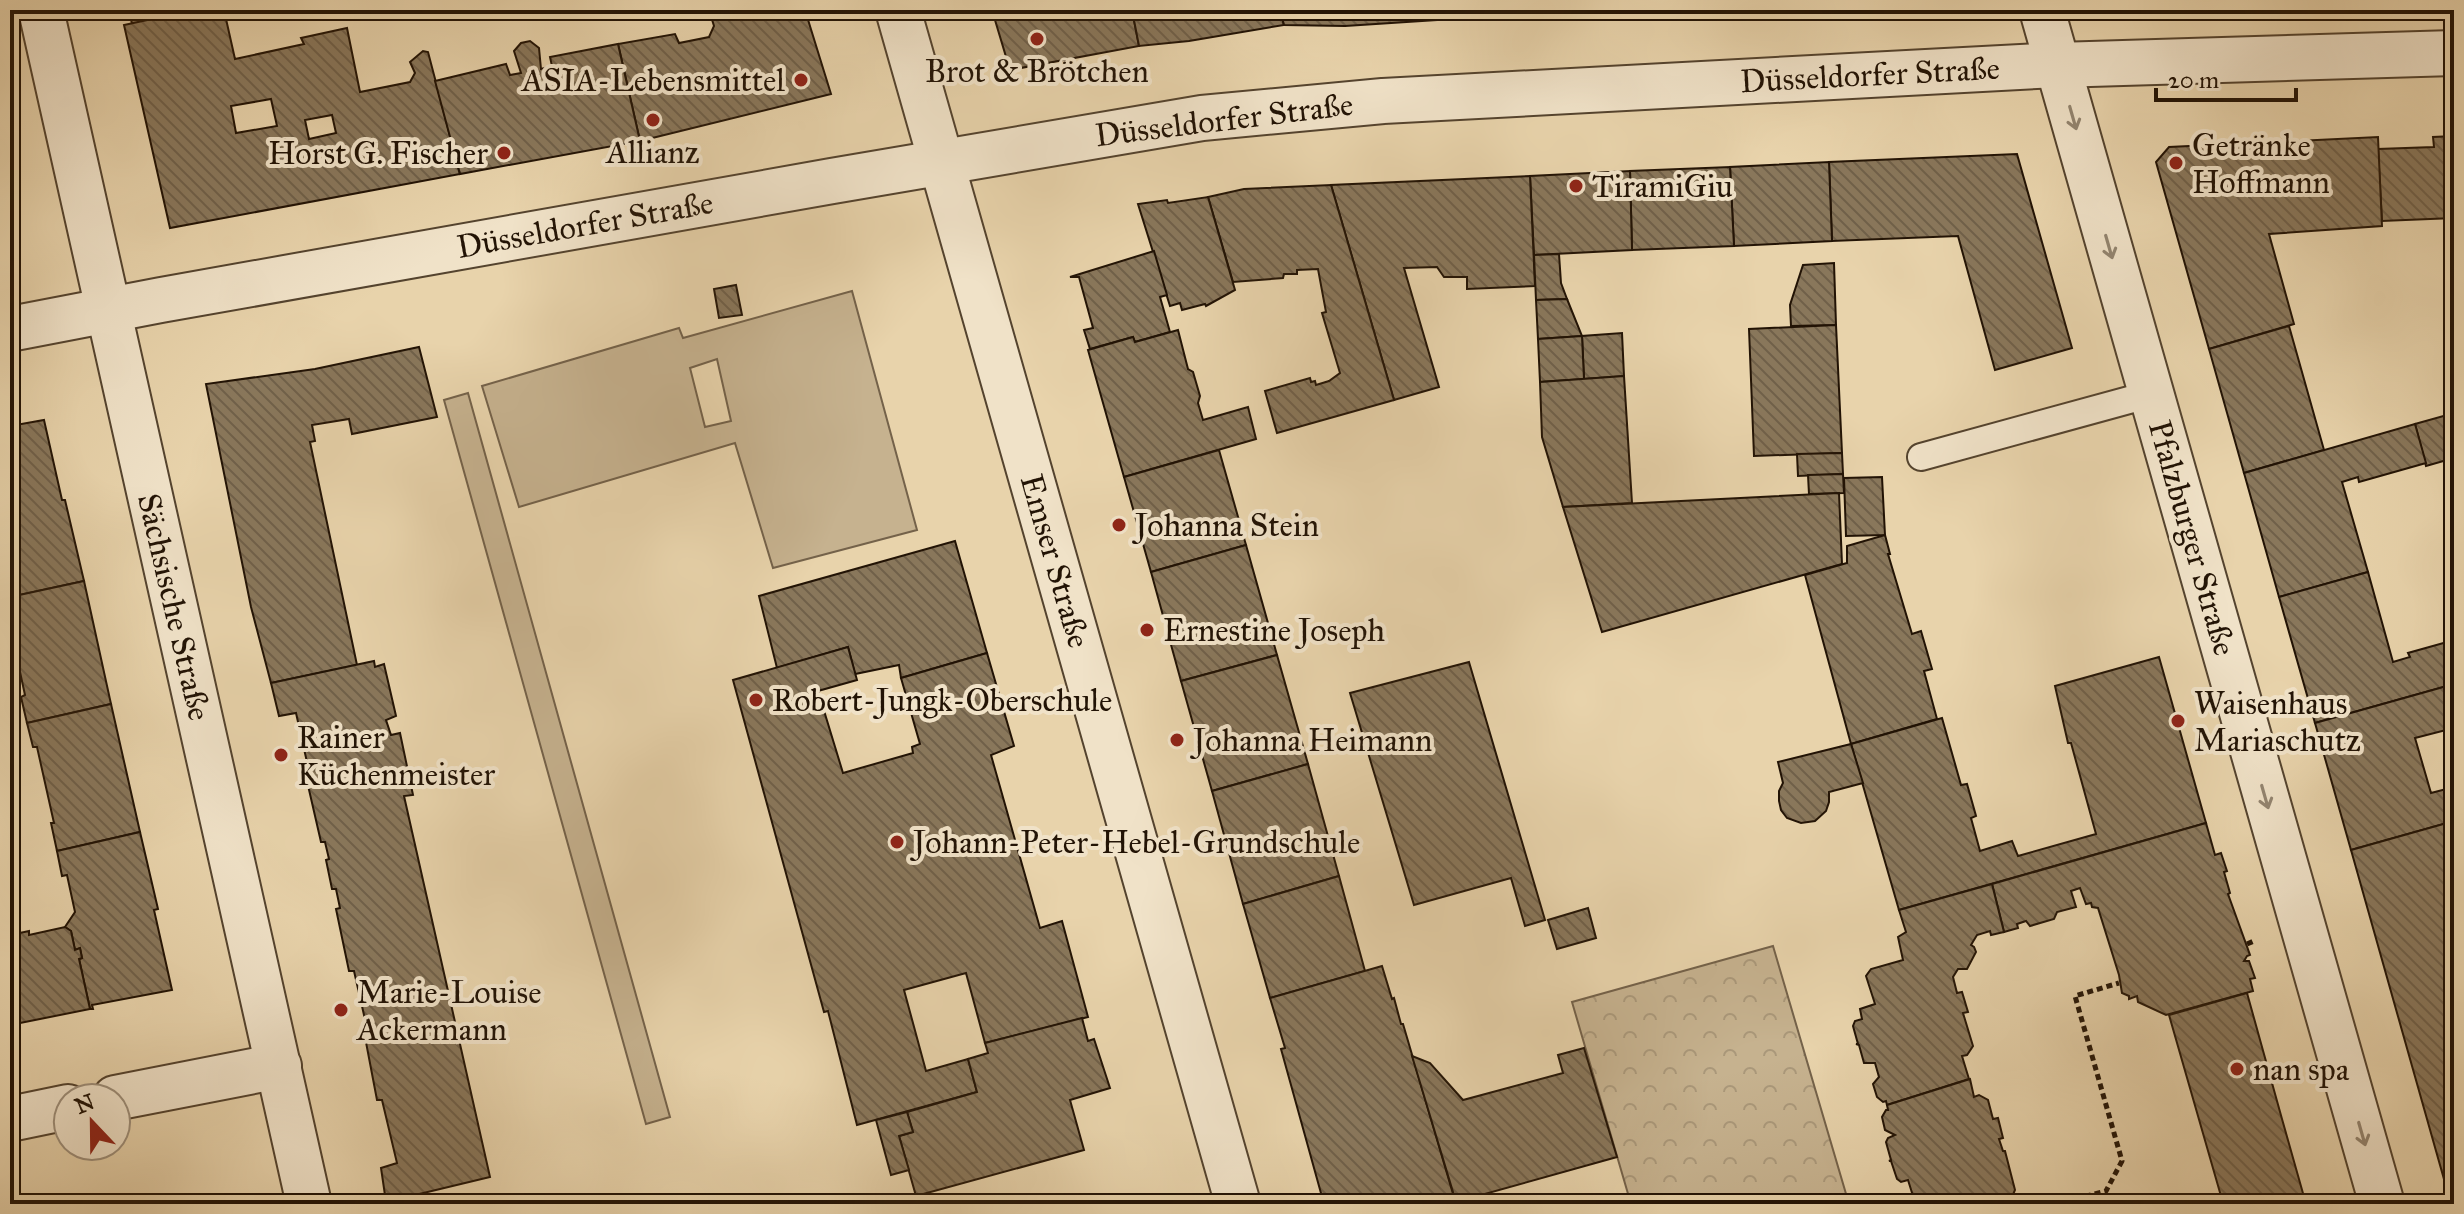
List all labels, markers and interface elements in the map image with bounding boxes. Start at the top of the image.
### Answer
marker: Brot & Brötchen [1028,30,1046,48]
street label: Düsseldorfer Straße [1739,49,2001,101]
place label: Brot & Brötchen [925,52,1149,91]
scale bar [2156,52,2296,102]
place label: ASIA-Lebensmittel [520,61,785,100]
text: 20 m [2168,65,2219,95]
marker: ASIA-Lebensmittel [792,71,810,89]
street label: Düsseldorfer Straße [1093,85,1355,155]
one-way arrow [2066,105,2081,131]
marker: Allianz [644,111,662,129]
place label: Getränke Hoffmann [2192,126,2330,202]
place label: Allianz [604,133,700,172]
place label: Horst G. Fischer [268,134,488,173]
marker: Horst G. Fischer [495,144,513,162]
marker: Getränke Hoffmann [2167,154,2185,172]
place label: TiramiGiu [1592,167,1733,206]
marker: TiramiGiu [1567,177,1585,195]
street label: Düsseldorfer Straße [454,183,716,267]
one-way arrow [2102,233,2117,259]
street label: Pfalzburger Straße [2140,416,2244,660]
street label: Emser Straße [1012,470,1098,652]
street label: Sächsische Straße [129,490,219,724]
place label: Johanna Stein [1132,506,1319,545]
marker: Johanna Stein [1110,516,1128,534]
place label: Ernestine Joseph [1163,611,1385,650]
marker: Ernestine Joseph [1138,621,1156,639]
place label: Robert-Jungk-Oberschule [772,681,1112,720]
place label: Waisenhaus Mariaschutz [2194,684,2361,760]
marker: Robert-Jungk-Oberschule [747,691,765,709]
marker: Waisenhaus Mariaschutz [2169,712,2187,730]
place label: Rainer Küchenmeister [297,718,495,794]
place label: Johanna Heimann [1190,721,1432,760]
marker: Johanna Heimann [1168,731,1186,749]
marker: Rainer Küchenmeister [272,746,290,764]
one-way arrow [2259,783,2274,809]
place label: Johann-Peter-Hebel-Grundschule [910,823,1360,862]
marker: Johann-Peter-Hebel-Grundschule [888,833,906,851]
place label: Marie-Louise Ackermann [355,973,541,1049]
marker: Marie-Louise Ackermann [332,1001,350,1019]
place label: nan spa [2253,1050,2350,1089]
marker: nan spa [2228,1060,2246,1078]
north arrow [52,1082,132,1162]
text: N [71,1088,99,1120]
one-way arrow [2355,1121,2370,1147]

